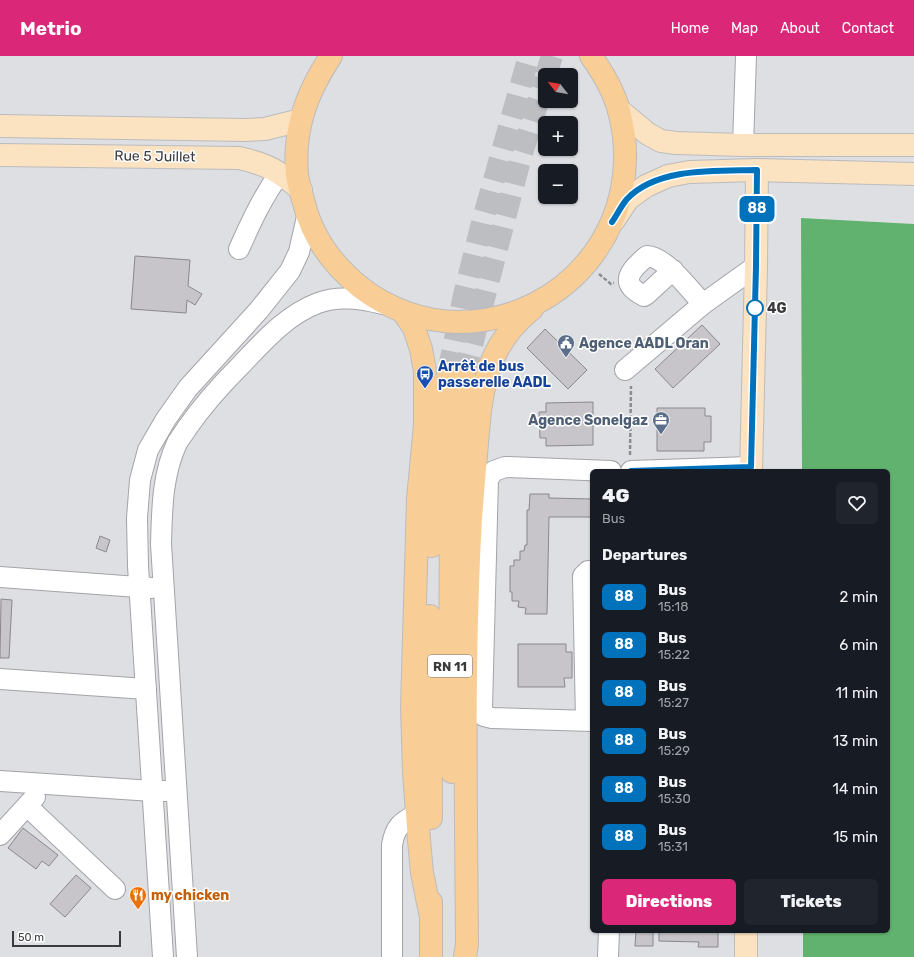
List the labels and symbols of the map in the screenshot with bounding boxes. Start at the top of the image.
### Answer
north arrow [538,68,578,108]
street label: Rue 5 Juillet [114,147,196,166]
line badge: 88 [739,196,775,222]
marker: 4G [746,299,764,317]
place label: 4G [767,300,787,317]
public building icon: Agence AADL Oran [556,333,576,358]
place label: Agence AADL Oran [579,335,709,352]
place label: Arrêt de bus passerelle AADL [438,358,552,391]
bus stop icon: Arrêt de bus passerelle AADL [415,364,435,389]
office icon: Agence Sonelgaz [651,410,671,435]
place label: Agence Sonelgaz [528,412,648,429]
road number: RN 11 [428,655,472,677]
restaurant icon: my chicken [128,885,148,910]
place label: my chicken [151,887,229,904]
scale bar [12,929,121,948]

